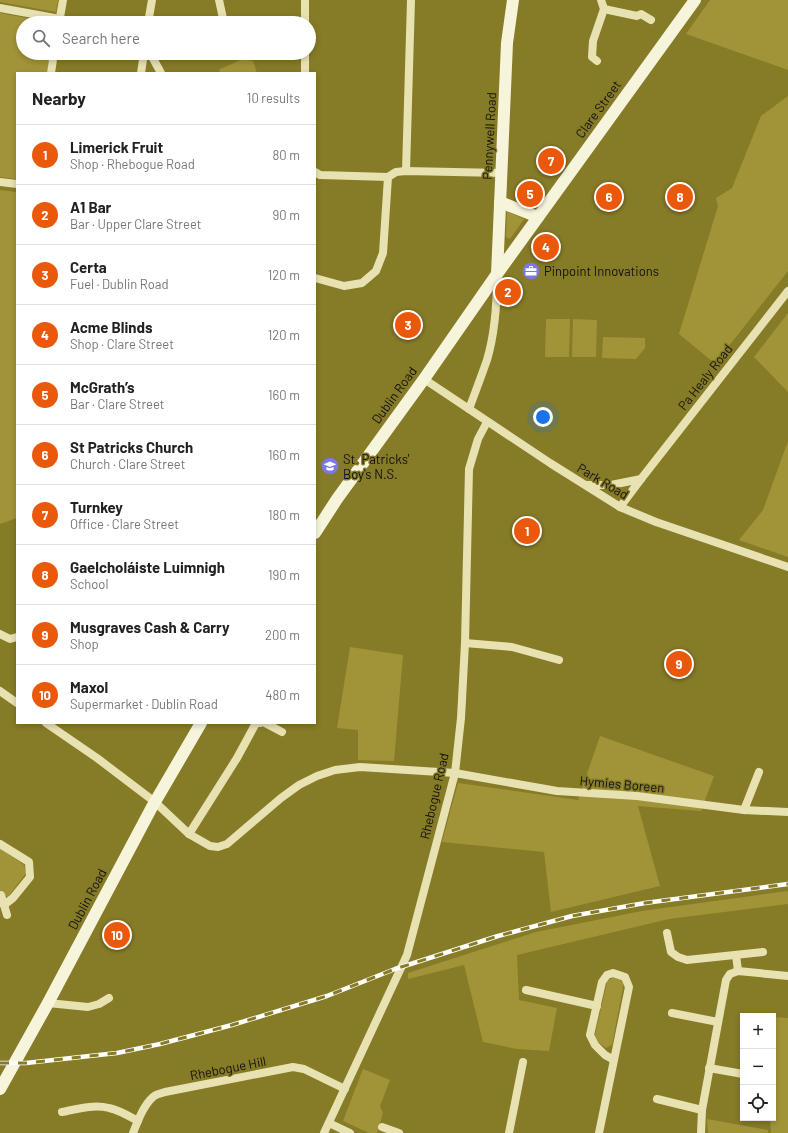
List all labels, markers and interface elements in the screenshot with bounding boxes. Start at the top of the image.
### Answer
search box [16,16,316,60]
icon: search [30,27,52,49]
text: Search here [62,29,140,47]
street label: Clare Street [572,77,624,141]
text: Nearby [32,88,86,108]
text: 10 results [247,90,300,106]
street label: Pennywell Road [479,92,499,180]
text: Limerick Fruit [70,138,163,156]
pin: 7 [538,146,564,176]
text: 1 [43,147,47,163]
text: 80 m [273,147,300,163]
text: Shop · Rhebogue Road [70,156,195,172]
pin: 5 [517,179,543,209]
pin: 6 [596,182,622,212]
pin: 8 [667,182,693,212]
text: A1 Bar [70,198,111,216]
text: 2 [41,207,49,223]
text: 90 m [273,207,300,223]
text: Bar · Upper Clare Street [70,216,202,232]
pin: 4 [533,232,559,262]
text: Certa [70,258,107,276]
office icon: Pinpoint Innovations [521,261,541,281]
place label: Pinpoint Innovations [544,263,659,279]
text: 3 [41,267,49,283]
text: 120 m [268,267,300,283]
text: Fuel · Dublin Road [70,276,169,292]
pin: 2 [495,277,521,307]
pin: 3 [395,310,421,340]
text: Acme Blinds [70,318,153,336]
text: 4 [41,327,49,343]
text: 120 m [268,327,300,343]
text: Shop · Clare Street [70,336,174,352]
street label: Pa Healy Road [674,341,736,413]
street label: Dublin Road [368,363,420,427]
text: McGrath’s [70,378,135,396]
text: 5 [41,387,49,403]
text: 160 m [268,387,300,403]
text: Bar · Clare Street [70,396,165,412]
your location [533,407,553,427]
text: St Patricks Church [70,438,193,456]
text: 6 [42,447,48,463]
text: 160 m [268,447,300,463]
place label: St. Patricks' Boy's N.S. [343,451,410,482]
text: Church · Clare Street [70,456,185,472]
school or university icon: St. Patricks' Boy's N.S. [320,456,340,476]
street label: Park Road [574,459,632,503]
text: Turnkey [70,498,123,516]
text: 7 [42,507,48,523]
text: 180 m [268,507,300,523]
text: Office · Clare Street [70,516,179,532]
pin: 1 [514,516,540,546]
text: Gaelcholáiste Luimnigh [70,558,225,576]
text: 8 [41,567,49,583]
text: 190 m [268,567,300,583]
text: School [70,576,108,592]
text: Musgraves Cash & Carry [70,618,230,636]
text: 9 [42,627,48,643]
text: 200 m [265,627,300,643]
text: Shop [70,636,99,652]
pin: 9 [666,649,692,679]
text: Maxol [70,678,108,696]
text: 10 [39,687,51,703]
text: 480 m [265,687,300,703]
text: Supermarket · Dublin Road [70,696,218,712]
street label: Rhebogue Road [416,751,452,841]
street label: Hymies Boreen [579,772,665,796]
street label: Dublin Road [64,866,110,932]
pin: 10 [104,920,130,950]
map controls [740,1013,776,1121]
button: + [740,1013,776,1049]
button: − [740,1049,776,1085]
street label: Rhebogue Hill [189,1053,267,1083]
button: locate [740,1085,776,1121]

